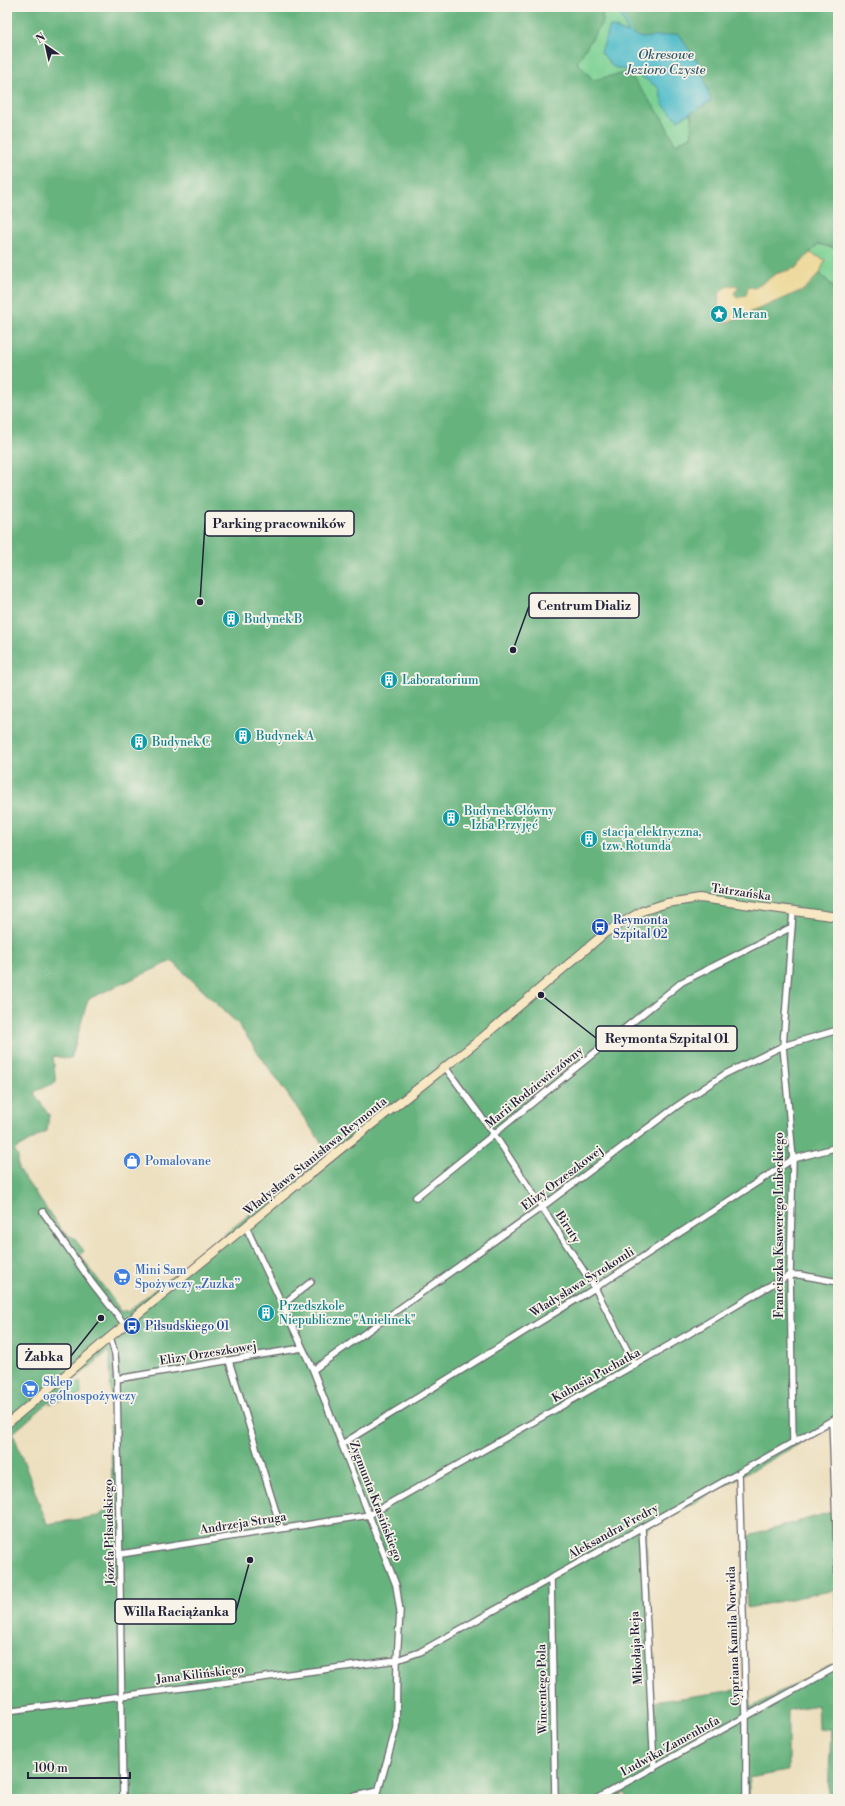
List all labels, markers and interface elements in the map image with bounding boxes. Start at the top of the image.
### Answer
north arrow [26,26,66,66]
text: N [33,30,49,47]
water label: Okresowe Jezioro Czyste [624,47,706,78]
place icon: Meran [709,304,729,324]
place label: Meran [732,307,767,322]
callout: Parking pracowników [205,511,354,536]
text: Parking pracowników [213,516,346,532]
callout: Centrum Dializ [529,593,639,618]
text: Centrum Dializ [537,598,631,614]
building icon: Budynek B [221,609,241,629]
place label: Budynek B [243,612,302,627]
building icon: Laboratorium [379,670,399,690]
place label: Laboratorium [402,673,479,688]
building icon: Budynek A [233,726,253,746]
place label: Budynek A [255,729,315,744]
building icon: Budynek C [129,732,149,752]
place label: Budynek C [151,735,210,750]
place label: Budynek Główny - Izba Przyjęć [463,804,554,833]
building icon: Budynek Główny - Izba Przyjęć [441,808,461,828]
place label: stacja elektryczna, tzw. Rotunda [602,825,702,854]
building icon: stacja elektryczna, tzw. Rotunda [579,829,599,849]
street label: Tatrzańska [710,881,773,904]
place label: Reymonta Szpital 02 [613,913,669,942]
bus stop icon: Reymonta Szpital 02 [590,917,610,937]
callout: Reymonta Szpital 01 [596,1026,737,1051]
text: Reymonta Szpital 01 [605,1031,730,1047]
street label: Marii Rodziewiczówny [482,1043,586,1132]
street label: Władysława Stanisława Reymonta [240,1093,391,1220]
street label: Franciszka Ksawerego Lubeckiego [772,1132,787,1318]
street label: Elizy Orzeszkowej [519,1143,606,1214]
shop icon: Pomalovane [122,1151,142,1171]
place label: Pomalovane [145,1154,211,1169]
street label: Biruty [551,1208,583,1246]
street label: Władysława Syrokomli [526,1244,637,1321]
place label: Mini Sam Spożywczy „Zuzka” [135,1263,241,1292]
supermarket icon: Mini Sam Spożywczy „Zuzka” [112,1267,132,1287]
place label: Przedszkole Niepubliczne "Anielinek" [279,1299,416,1328]
building icon: Przedszkole Niepubliczne "Anielinek" [256,1303,276,1323]
bus stop icon: Piłsudskiego 01 [122,1316,142,1336]
place label: Piłsudskiego 01 [145,1319,230,1334]
street label: Elizy Orzeszkowej [158,1338,258,1369]
callout: Żabka [17,1344,71,1369]
street label: Kubusia Puchatka [550,1345,644,1406]
text: Żabka [25,1348,64,1365]
place label: Sklep ogólnospożywczy [43,1375,137,1404]
supermarket icon: Sklep ogólnospożywczy [20,1379,40,1399]
street label: Zygmunta Krasińskiego [346,1439,405,1564]
street label: Józefa Piłsudskiego [101,1479,118,1586]
street label: Aleksandra Fredry [565,1500,661,1563]
street label: Andrzeja Struga [198,1509,288,1538]
street label: Cypriana Kamila Norwida [724,1565,743,1706]
callout: Willa Raciążanka [115,1599,236,1624]
text: Willa Raciążanka [122,1604,230,1620]
street label: Mikołaja Reja [627,1610,646,1685]
street label: Wincentego Pola [534,1643,551,1735]
street label: Jana Kilińskiego [154,1662,245,1687]
street label: Ludwika Zamenhofa [618,1713,723,1780]
scale bar [28,1754,130,1780]
text: 100 m [34,1761,68,1776]

